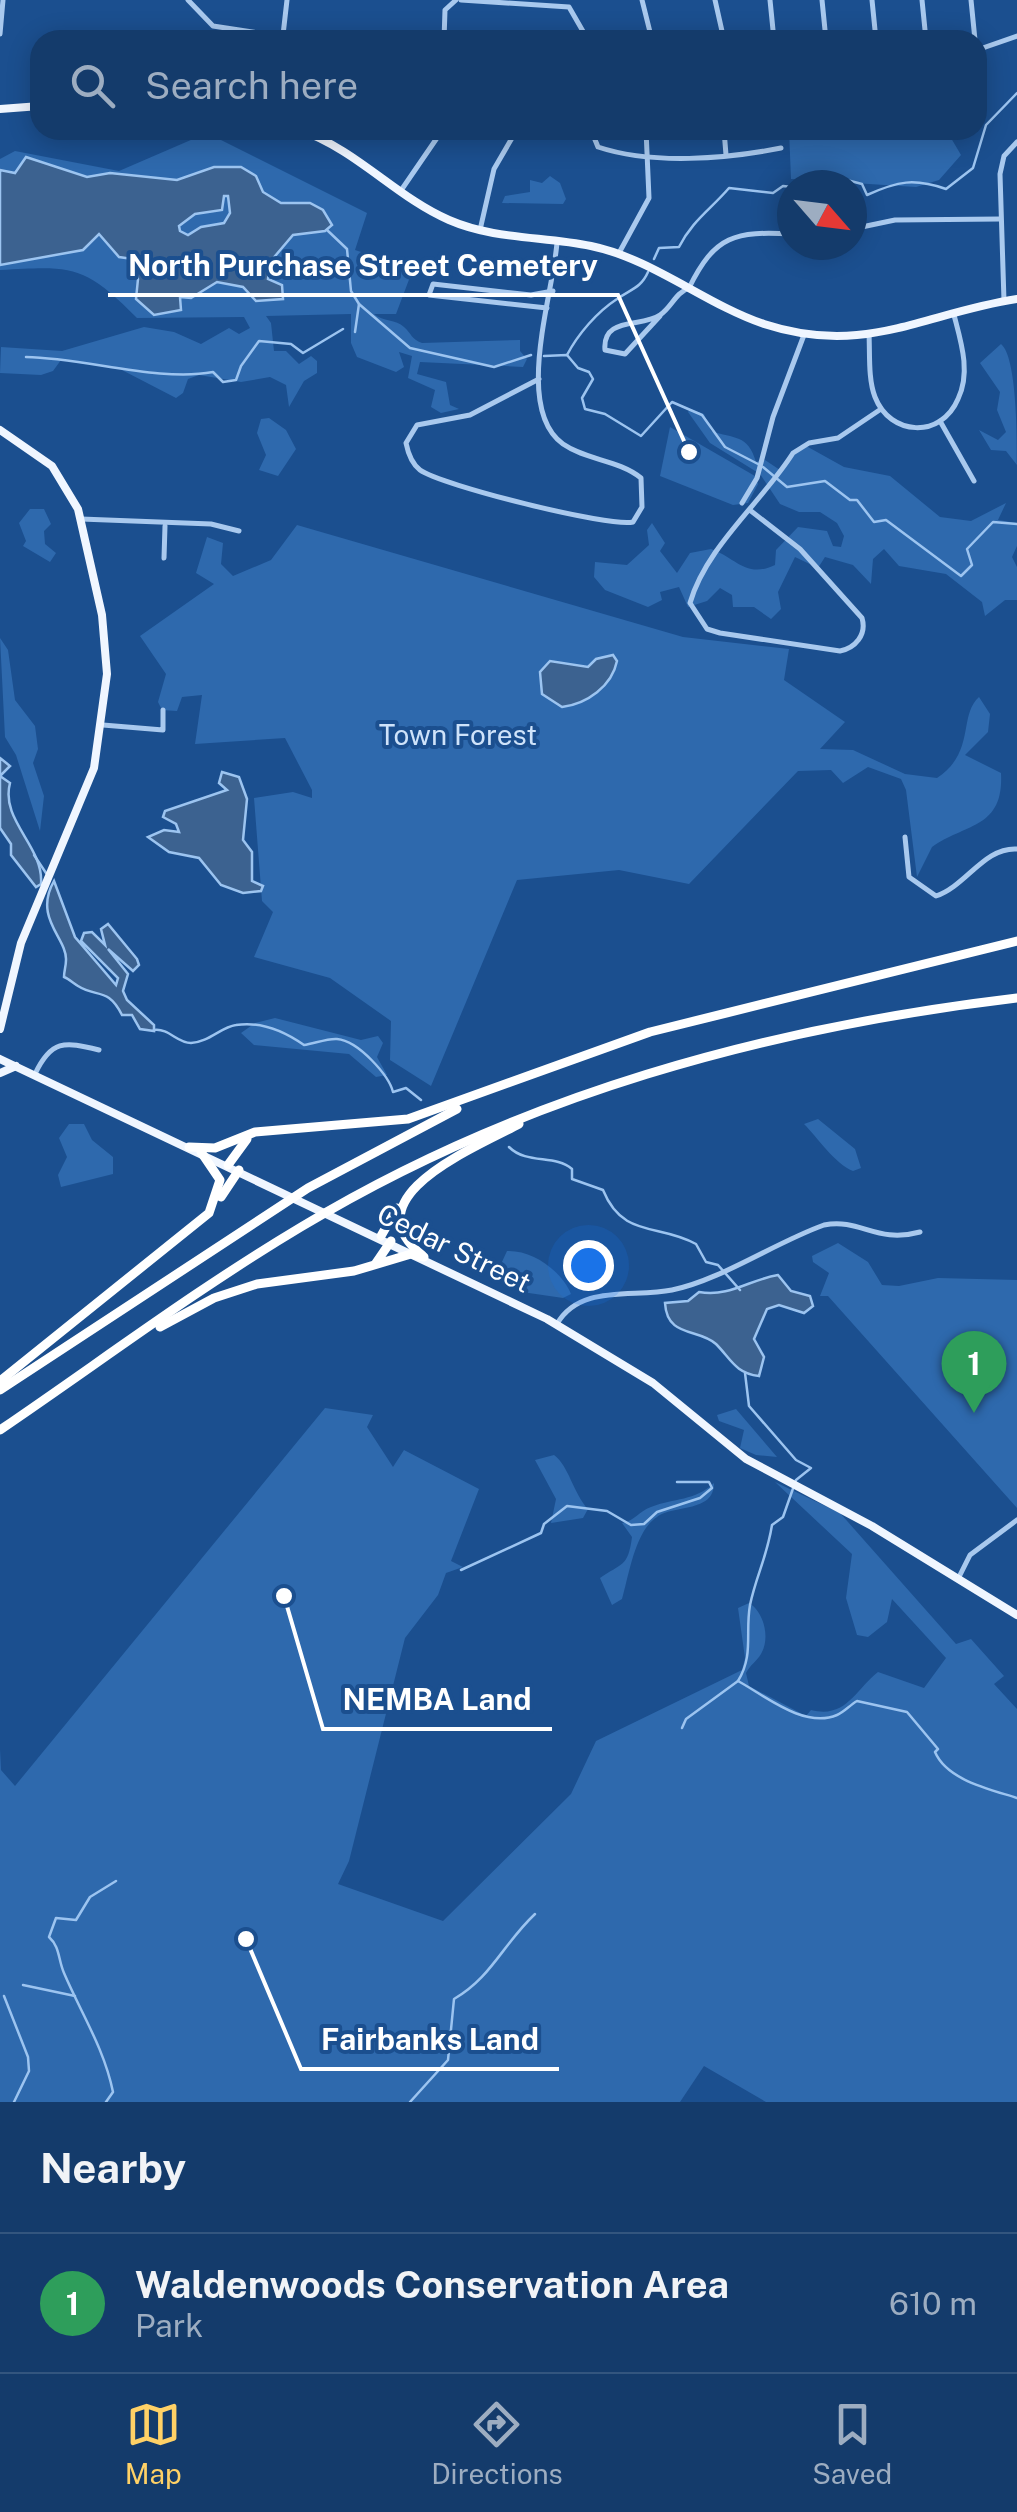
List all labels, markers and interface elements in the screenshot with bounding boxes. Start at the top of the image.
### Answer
search box [30,30,987,140]
icon: search [65,58,120,113]
text: Search here [145,63,358,108]
north arrow [777,170,867,260]
callout: North Purchase Street Cemetery [108,235,618,295]
text: North Purchase Street Cemetery [128,247,598,283]
park label: Town Forest [379,718,537,751]
street label: Cedar Street [372,1196,536,1299]
your location [563,1240,614,1291]
pin: 1 [942,1330,1006,1413]
callout: NEMBA Land [323,1669,552,1729]
text: NEMBA Land [342,1681,532,1717]
callout: Fairbanks Land [301,2009,559,2069]
text: Fairbanks Land [321,2021,539,2057]
text: Nearby [40,2143,186,2192]
text: Waldenwoods Conservation Area [135,2262,729,2307]
text: 1 [66,2285,79,2322]
text: 610 m [889,2285,977,2322]
text: Park [135,2307,203,2344]
tab: Map [125,2397,182,2490]
tab: Directions [431,2397,563,2490]
tab: Saved [812,2397,892,2490]

